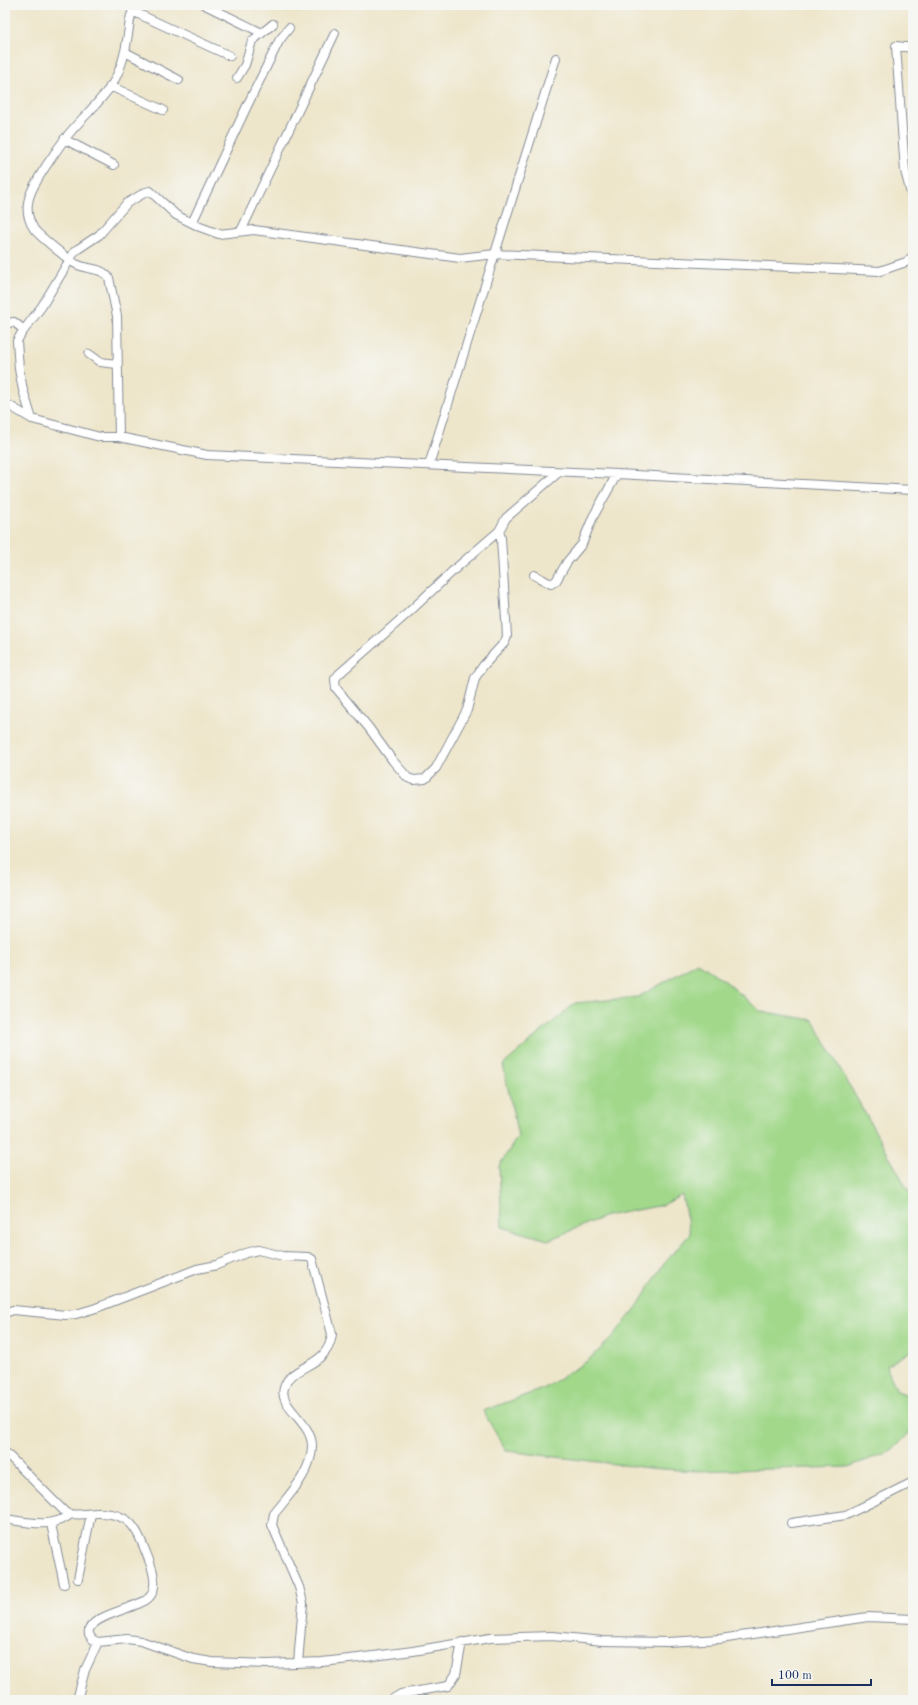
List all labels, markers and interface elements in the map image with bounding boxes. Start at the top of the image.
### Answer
scale bar [772,1661,871,1687]
text: 100 m [778,1670,812,1682]

